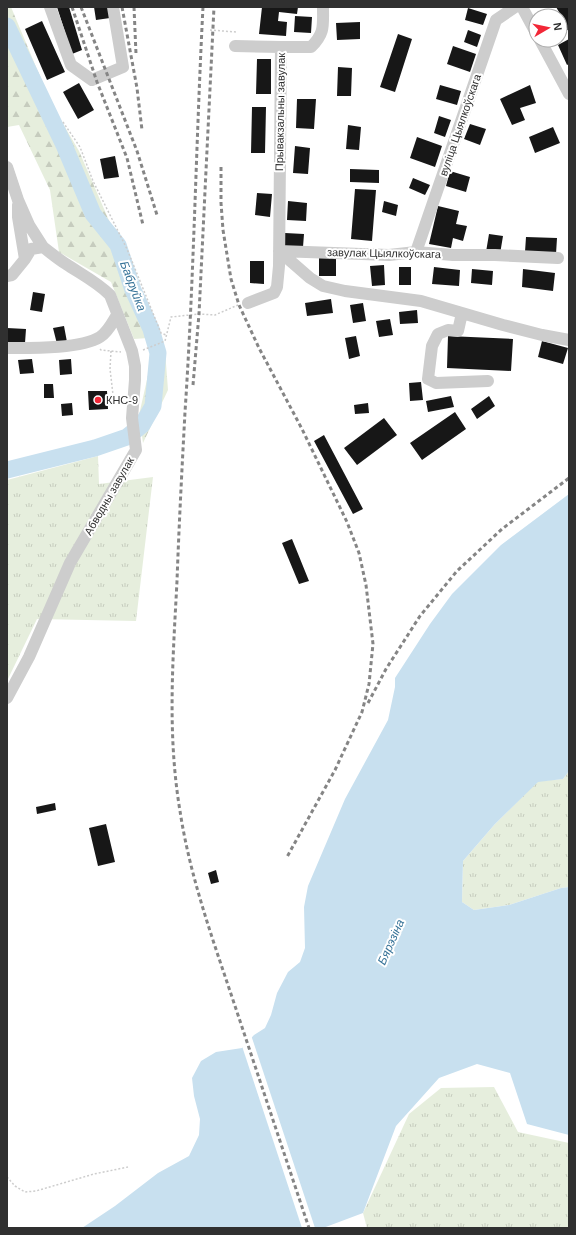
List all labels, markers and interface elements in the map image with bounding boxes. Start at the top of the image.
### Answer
north arrow [528,8,568,48]
text: N [551,22,564,31]
street label: Прывакзальны завулак [273,53,287,171]
street label: вуліца Цыялкоўскага [437,72,483,177]
street label: завулак Цыялкоўскага [327,246,442,260]
water label: Бабруйка [117,259,149,313]
place label: КНС-9 [106,394,138,406]
marker: КНС-9 [93,395,103,405]
street label: Абводны завулак [82,455,136,537]
water label: Бярэзіна [375,917,407,967]

